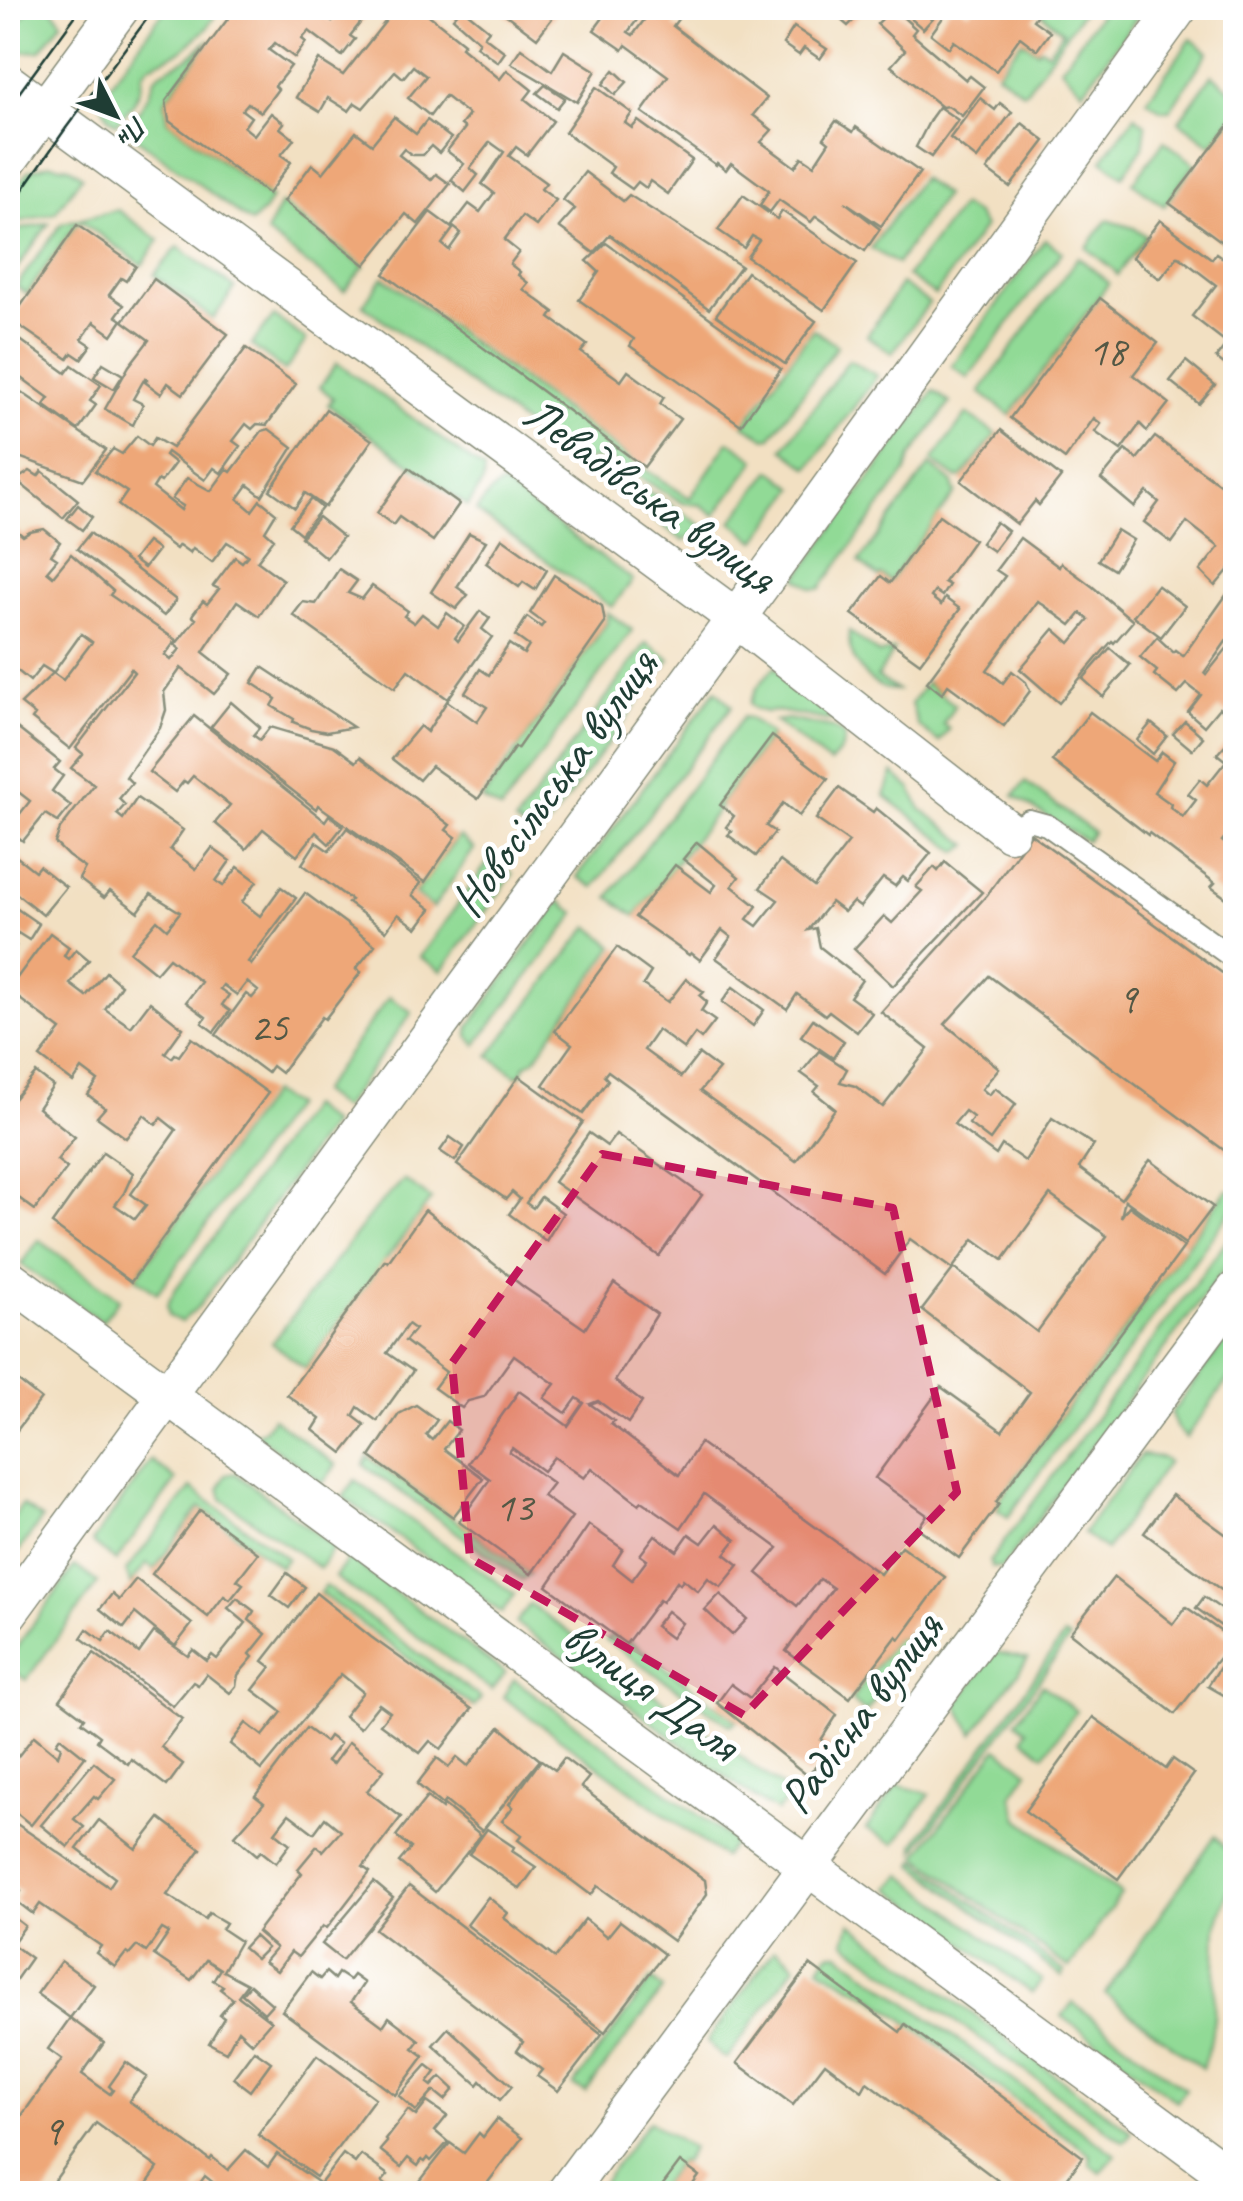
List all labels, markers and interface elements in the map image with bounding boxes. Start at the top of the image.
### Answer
north arrow [65,65,165,165]
text: Пн [109,109,156,155]
house number: 18 [1088,325,1130,378]
street label: Левадівська вулиця [512,383,790,608]
street label: Новосільська вулиця [437,636,672,928]
house number: 9 [1118,972,1140,1025]
house number: 25 [250,1001,290,1054]
house number: 13 [495,1481,536,1534]
street label: Радісна вулиця [766,1599,957,1825]
street label: вулиця Даля [552,1606,753,1775]
house number: 9 [43,2104,65,2157]

